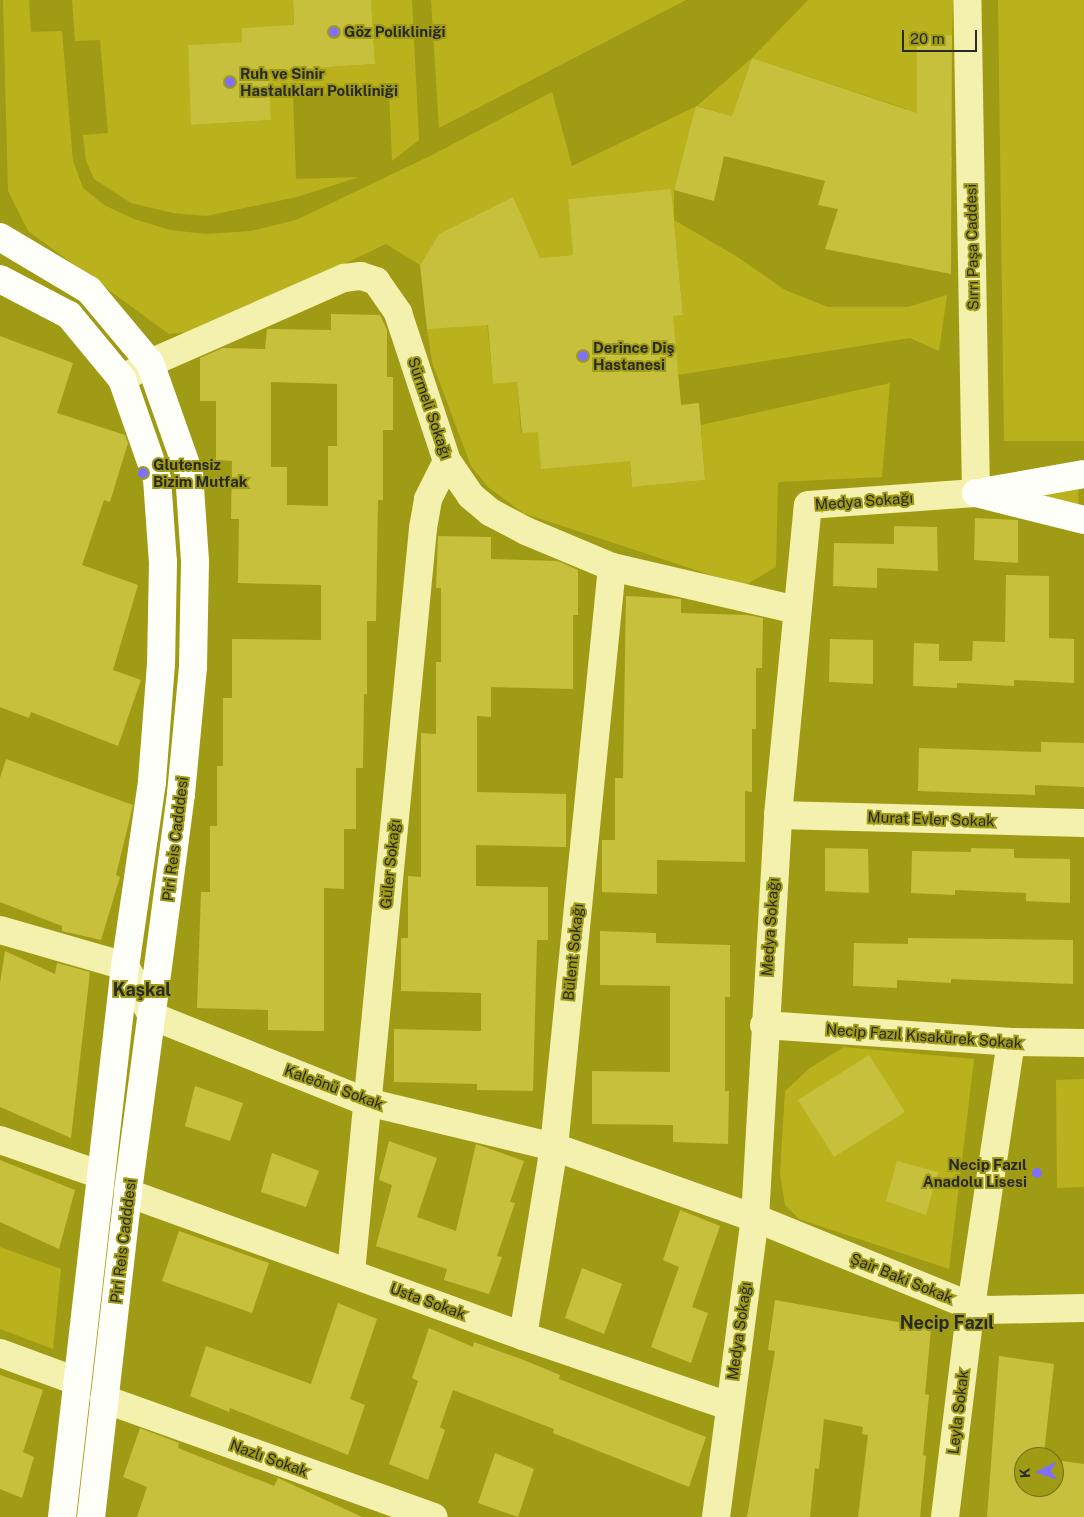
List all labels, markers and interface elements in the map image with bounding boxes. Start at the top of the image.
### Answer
scale bar [904,20,979,52]
place label: Göz Polikliniği [344,23,446,41]
marker: Göz Polikliniği [328,26,340,38]
text: 20 m [910,30,945,47]
place label: Ruh ve Sinir Hastalıkları Polikliniği [240,64,398,99]
marker: Ruh ve Sinir Hastalıkları Polikliniği [224,76,236,88]
street label: Sırrı Paşa Caddesi [962,184,982,310]
place label: Derince Diş Hastanesi [593,338,674,373]
marker: Derince Diş Hastanesi [577,350,589,362]
street label: Sürmeli Sokağı [404,355,456,461]
place label: Glutensiz Bizim Mutfak [153,455,247,490]
marker: Glutensiz Bizim Mutfak [137,467,149,479]
street label: Medya Sokağı [814,489,914,513]
street label: Piri Reis Cadddesi [158,776,192,902]
street label: Murat Evler Sokak [867,808,995,830]
street label: Güler Sokağı [376,818,404,910]
street label: Medya Sokağı [758,877,782,977]
street label: Bülent Sokağı [559,903,587,1001]
district label: Kaşkal [113,979,171,1001]
street label: Necip Fazıl Kısakürek Sokak [825,1020,1023,1052]
street label: Kaleönü Sokak [282,1061,386,1113]
place label: Necip Fazıl Anadolu Lisesi [923,1155,1027,1190]
marker: Necip Fazıl Anadolu Lisesi [1031,1167,1043,1179]
street label: Piri Reis Cadddesi [106,1178,140,1304]
street label: Şair Baki Sokak [848,1249,956,1307]
street label: Usta Sokak [388,1279,468,1323]
street label: Medya Sokağı [723,1281,755,1381]
district label: Necip Fazıl [900,1312,994,1334]
street label: Leyla Sokak [944,1369,972,1455]
street label: Nazlı Sokak [227,1436,311,1480]
north arrow [1014,1447,1064,1497]
text: K [1017,1467,1033,1479]

